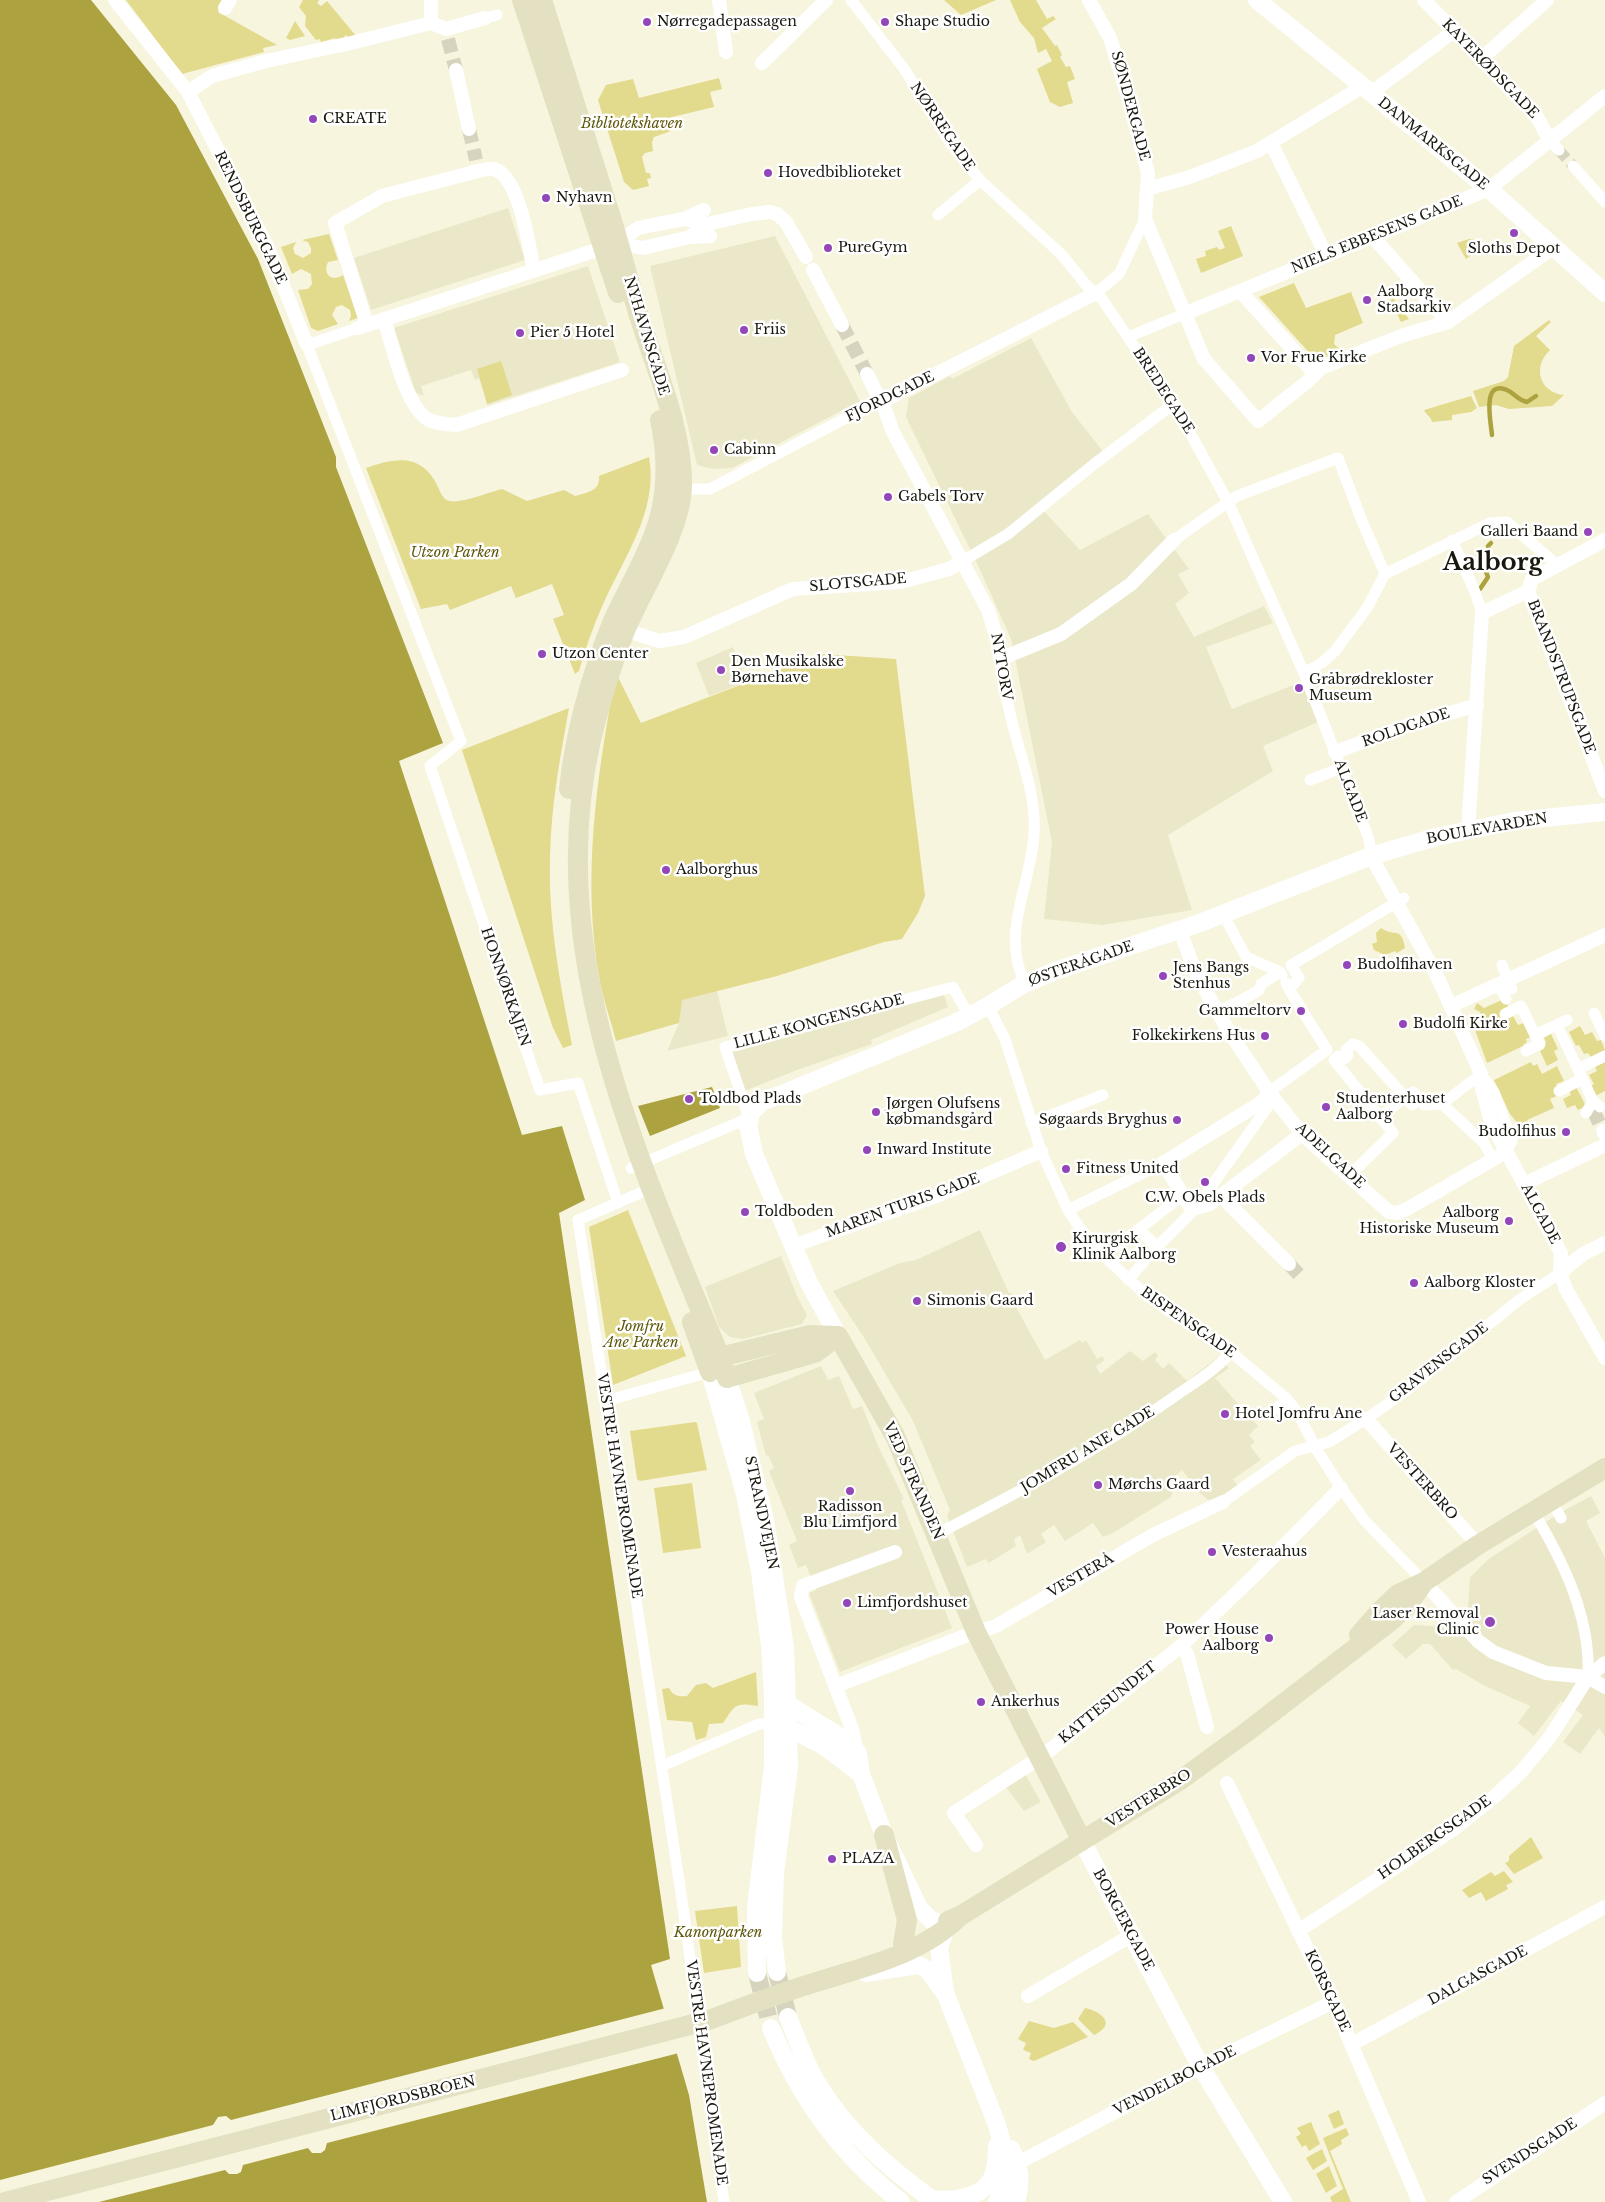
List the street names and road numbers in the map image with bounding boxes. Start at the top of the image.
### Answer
street label: KAYERØDSGADE [1438,16,1542,122]
street label: SØNDERGADE [1107,49,1153,163]
street label: NØRREGADE [906,80,978,174]
street label: DANMARKSGADE [1374,94,1492,194]
street label: RENDSBURGGADE [210,149,290,287]
street label: NIELS EBBESENS GADE [1289,193,1465,277]
street label: NYHAVNSGADE [620,275,672,397]
street label: BREDEGADE [1129,345,1197,437]
street label: FJORDGADE [843,368,937,426]
street label: SLOTSGADE [809,570,907,596]
street label: BRANDSTRUPSGADE [1524,597,1598,757]
street label: NYTORV [987,632,1015,702]
street label: ROLDGADE [1360,705,1452,751]
street label: ALGADE [1330,757,1370,825]
street label: BOULEVARDEN [1425,810,1549,848]
street label: HONNØRKAJEN [477,925,533,1049]
street label: ØSTERÅGADE [1026,938,1136,990]
street label: LILLE KONGENSGADE [732,991,906,1053]
street label: ADELGADE [1292,1120,1368,1192]
street label: MAREN TURIS GADE [824,1170,982,1242]
street label: ALGADE [1517,1181,1563,1247]
street label: BISPENSGADE [1137,1284,1239,1362]
street label: GRAVENSGADE [1386,1319,1492,1407]
street label: VESTRE HAVNEPROMENADE [593,1372,645,1600]
street label: JOMFRU ANE GADE [1018,1403,1158,1497]
street label: VED STRANDEN [879,1419,947,1543]
street label: VESTERBRO [1383,1440,1461,1524]
street label: STRANDVEJEN [741,1455,781,1571]
street label: VESTERÅ [1045,1550,1117,1602]
street label: KATTESUNDET [1056,1659,1160,1747]
street label: VESTERBRO [1103,1766,1195,1832]
street label: HOLBERGSGADE [1375,1793,1495,1883]
street label: BORGERGADE [1089,1866,1157,1974]
street label: DALGASGADE [1426,1943,1530,2009]
street label: KORSGADE [1301,1947,1353,2035]
street label: VESTRE HAVNEPROMENADE [682,1959,730,2187]
street label: VENDELBOGADE [1111,2043,1239,2119]
street label: LIMFJORDSBROEN [329,2073,477,2125]
street label: SVENDSGADE [1480,2115,1580,2189]

